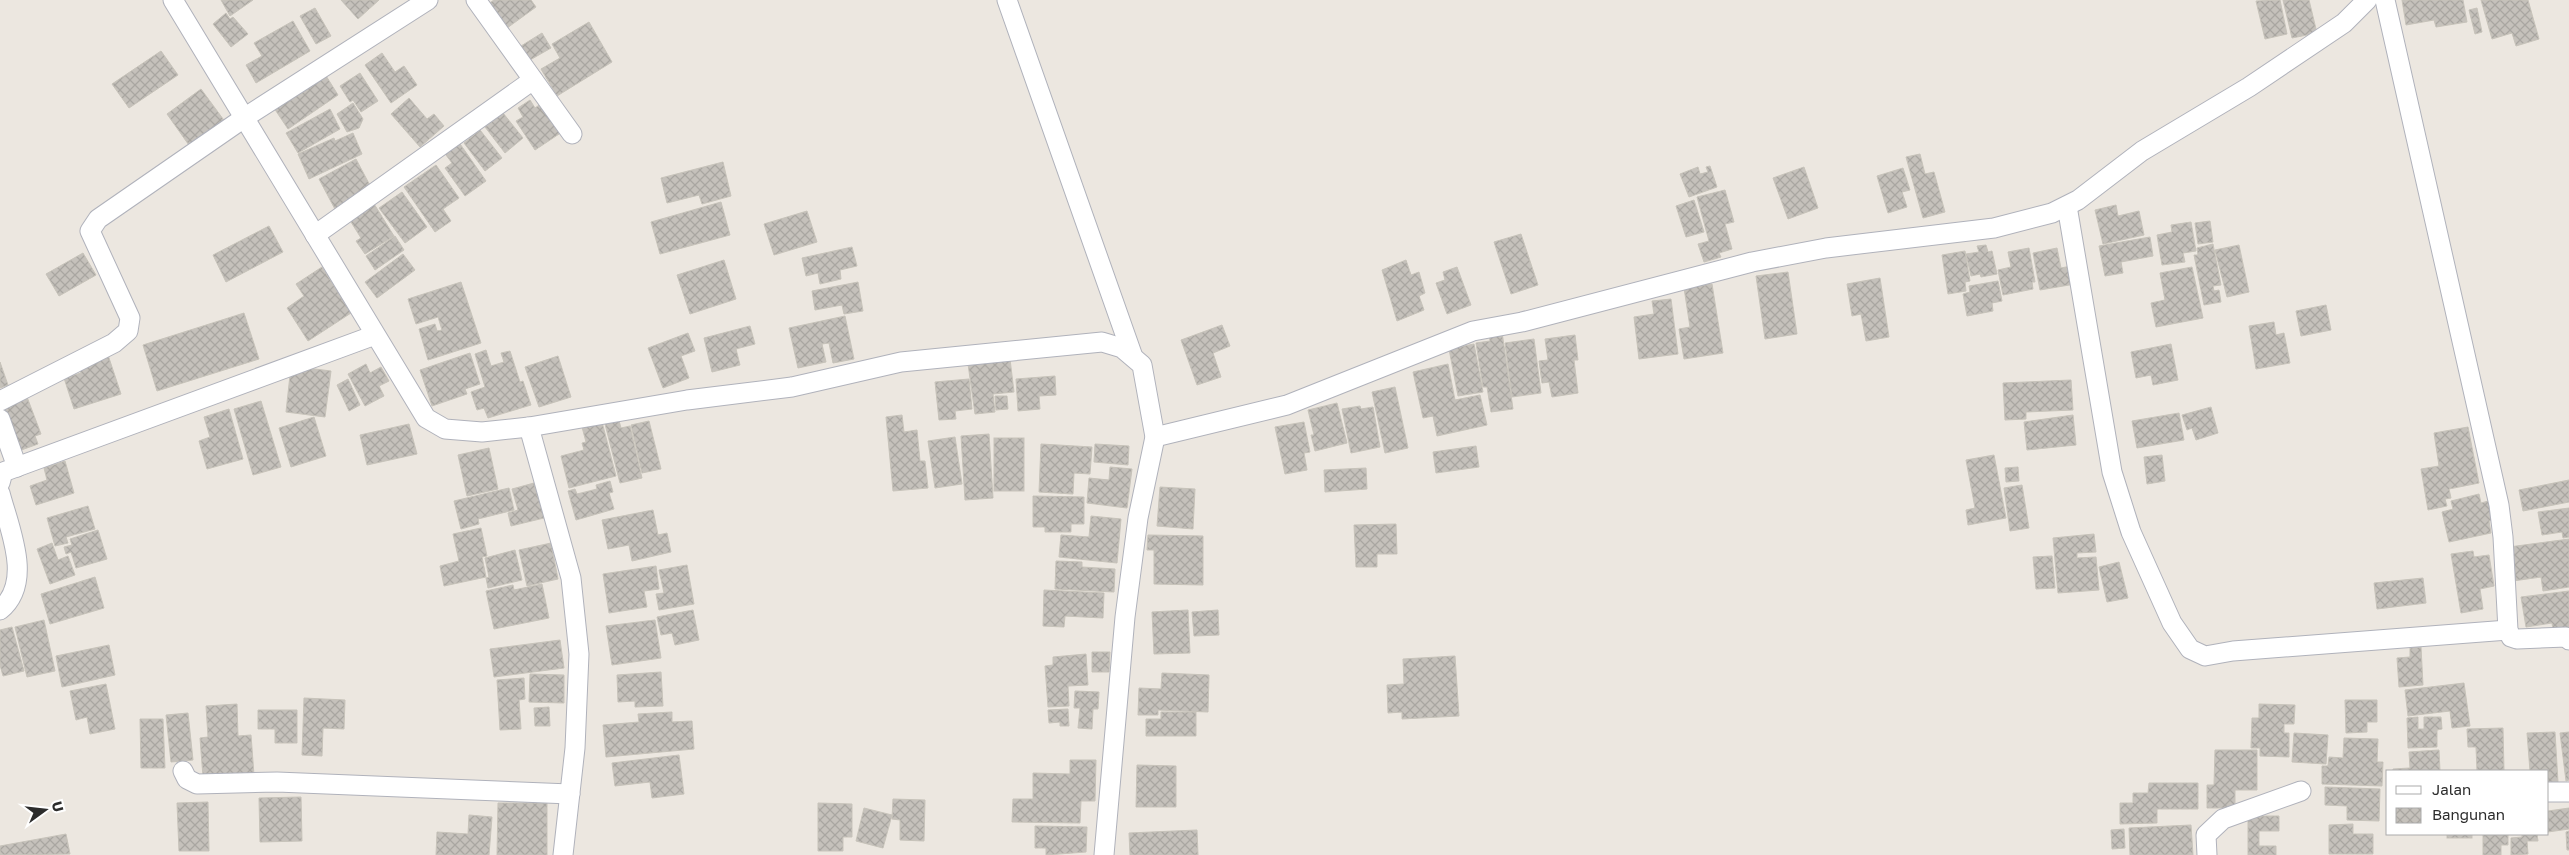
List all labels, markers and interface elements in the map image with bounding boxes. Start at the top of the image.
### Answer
legend [2386,770,2549,835]
text: Jalan [2432,780,2471,798]
north arrow [20,785,70,835]
text: U [49,799,68,814]
text: Bangunan [2432,805,2505,823]

